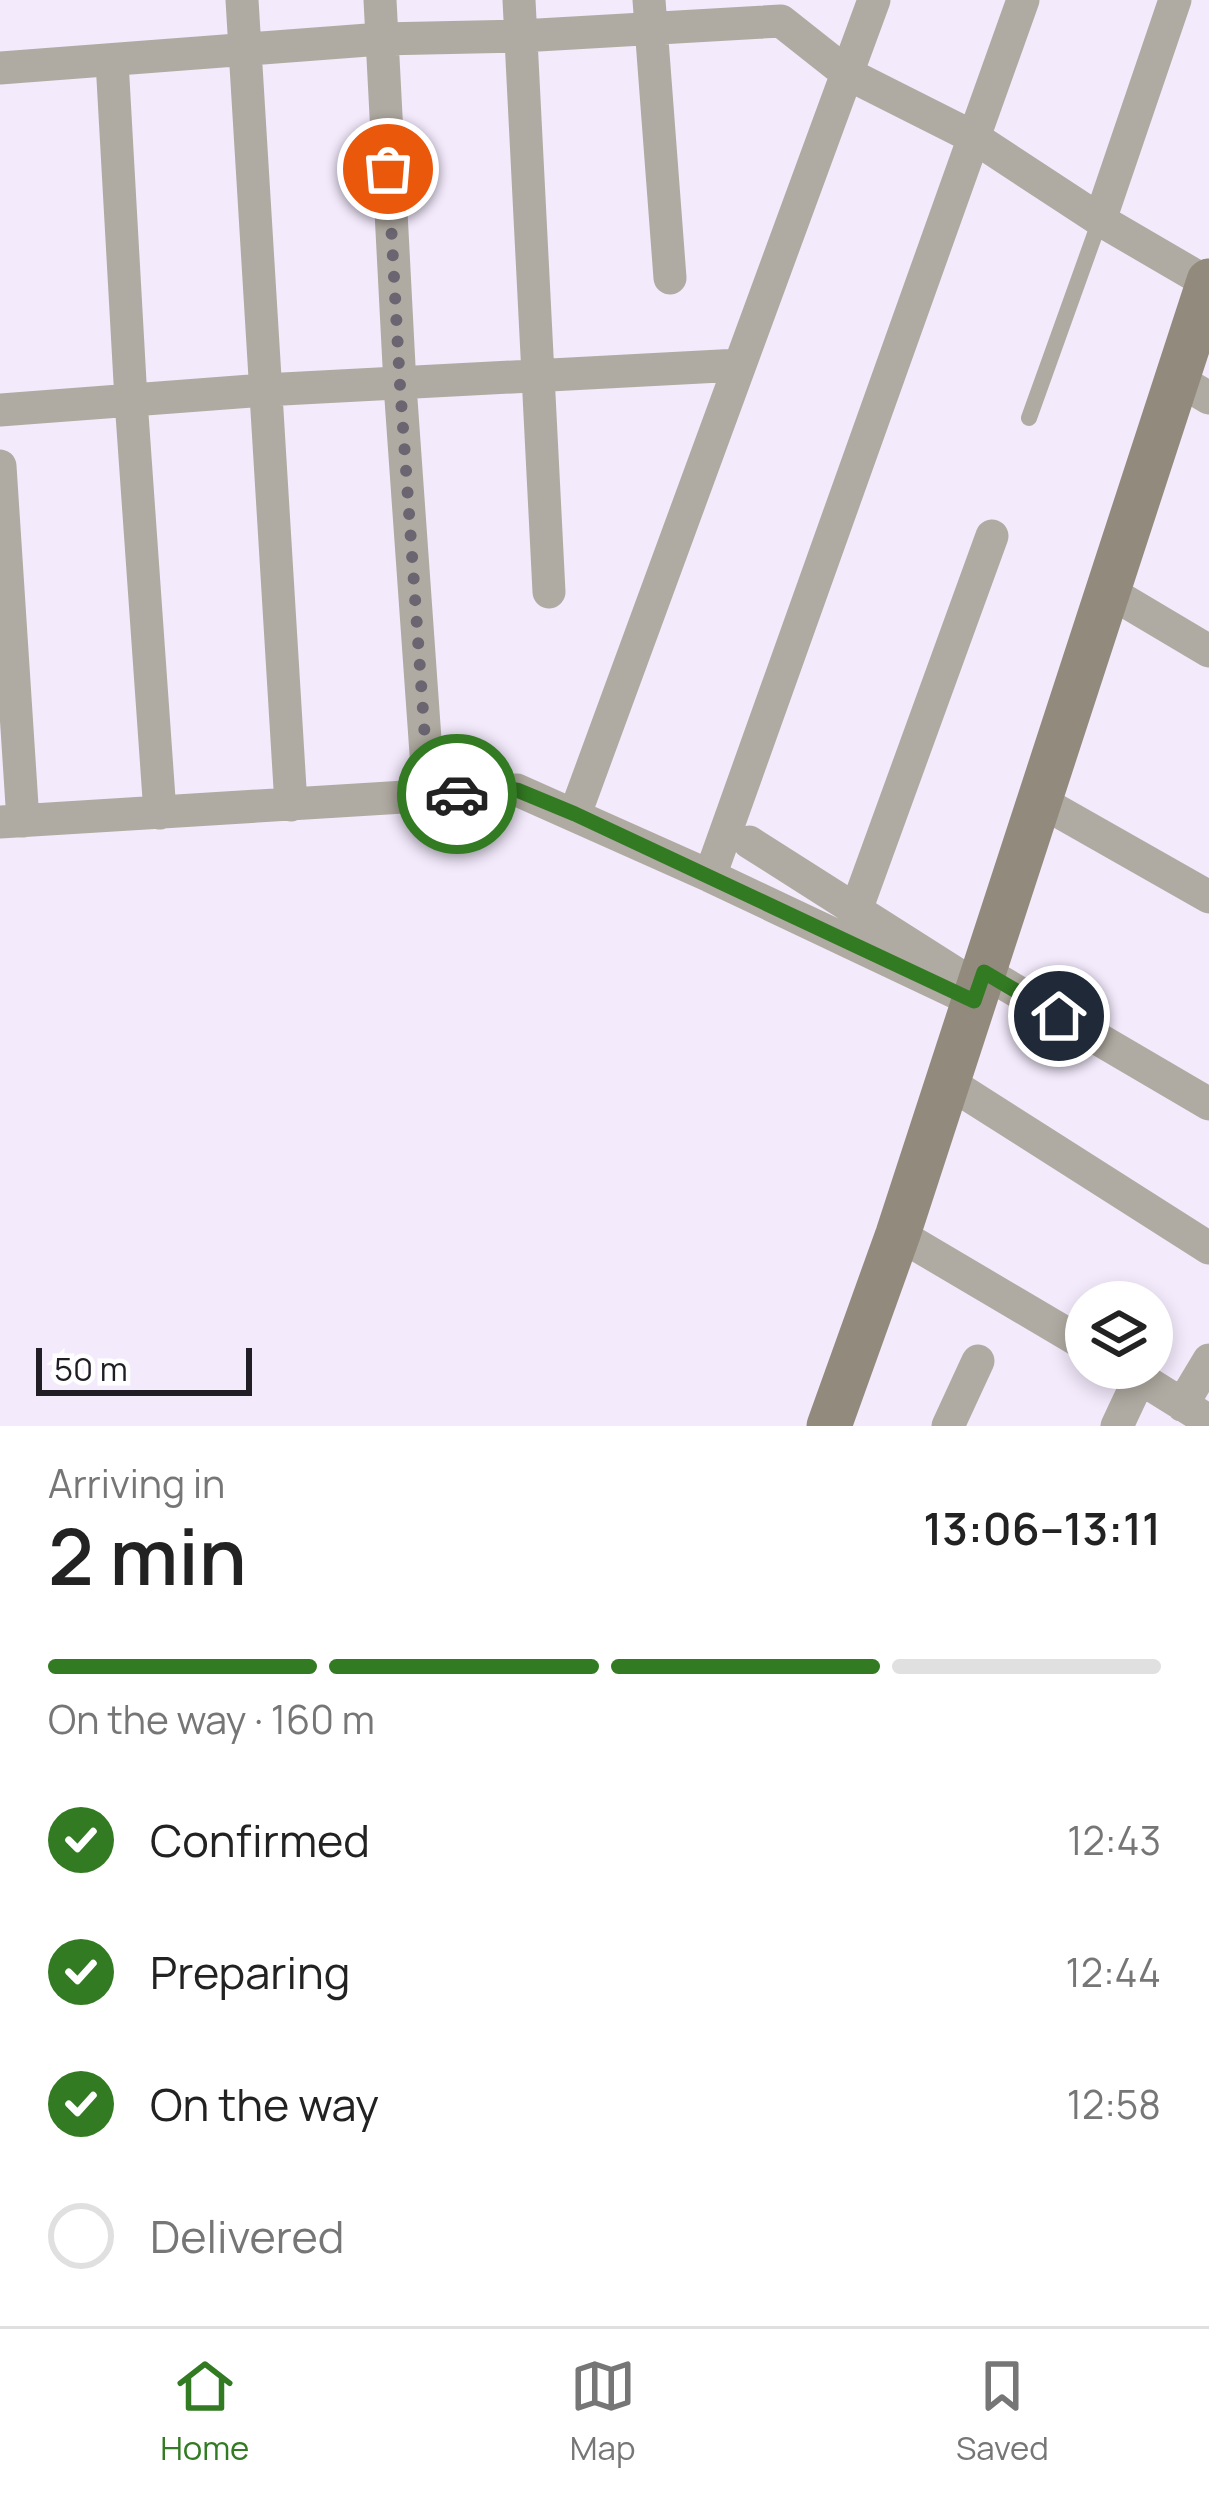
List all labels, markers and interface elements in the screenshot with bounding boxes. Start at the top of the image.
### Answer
pin [337,118,439,220]
icon: bag [355,136,421,202]
courier [397,734,517,854]
icon: car [424,761,490,827]
pin [1008,965,1110,1067]
icon: home [1026,983,1092,1049]
map controls [1065,1281,1173,1389]
button: layers [1065,1281,1173,1389]
scale bar [36,1342,252,1395]
text: 50 m [54,1346,128,1391]
text: Arriving in [48,1456,225,1510]
text: 13:06–13:11 [923,1497,1161,1559]
text: 2 min [48,1502,247,1608]
text: On the way · 160 m [48,1692,375,1746]
icon: check [48,1807,114,1873]
text: Confirmed [150,1809,370,1871]
text: 12:43 [1067,1813,1161,1867]
icon: check [48,1939,114,2005]
text: Preparing [150,1941,350,2003]
text: 12:44 [1066,1945,1161,1999]
icon: check [48,2071,114,2137]
text: On the way [150,2073,379,2135]
text: 12:58 [1067,2077,1161,2131]
text: Delivered [150,2205,345,2267]
tab: Home [160,2353,249,2470]
tab: Map [570,2353,636,2470]
tab: Saved [956,2353,1049,2470]

